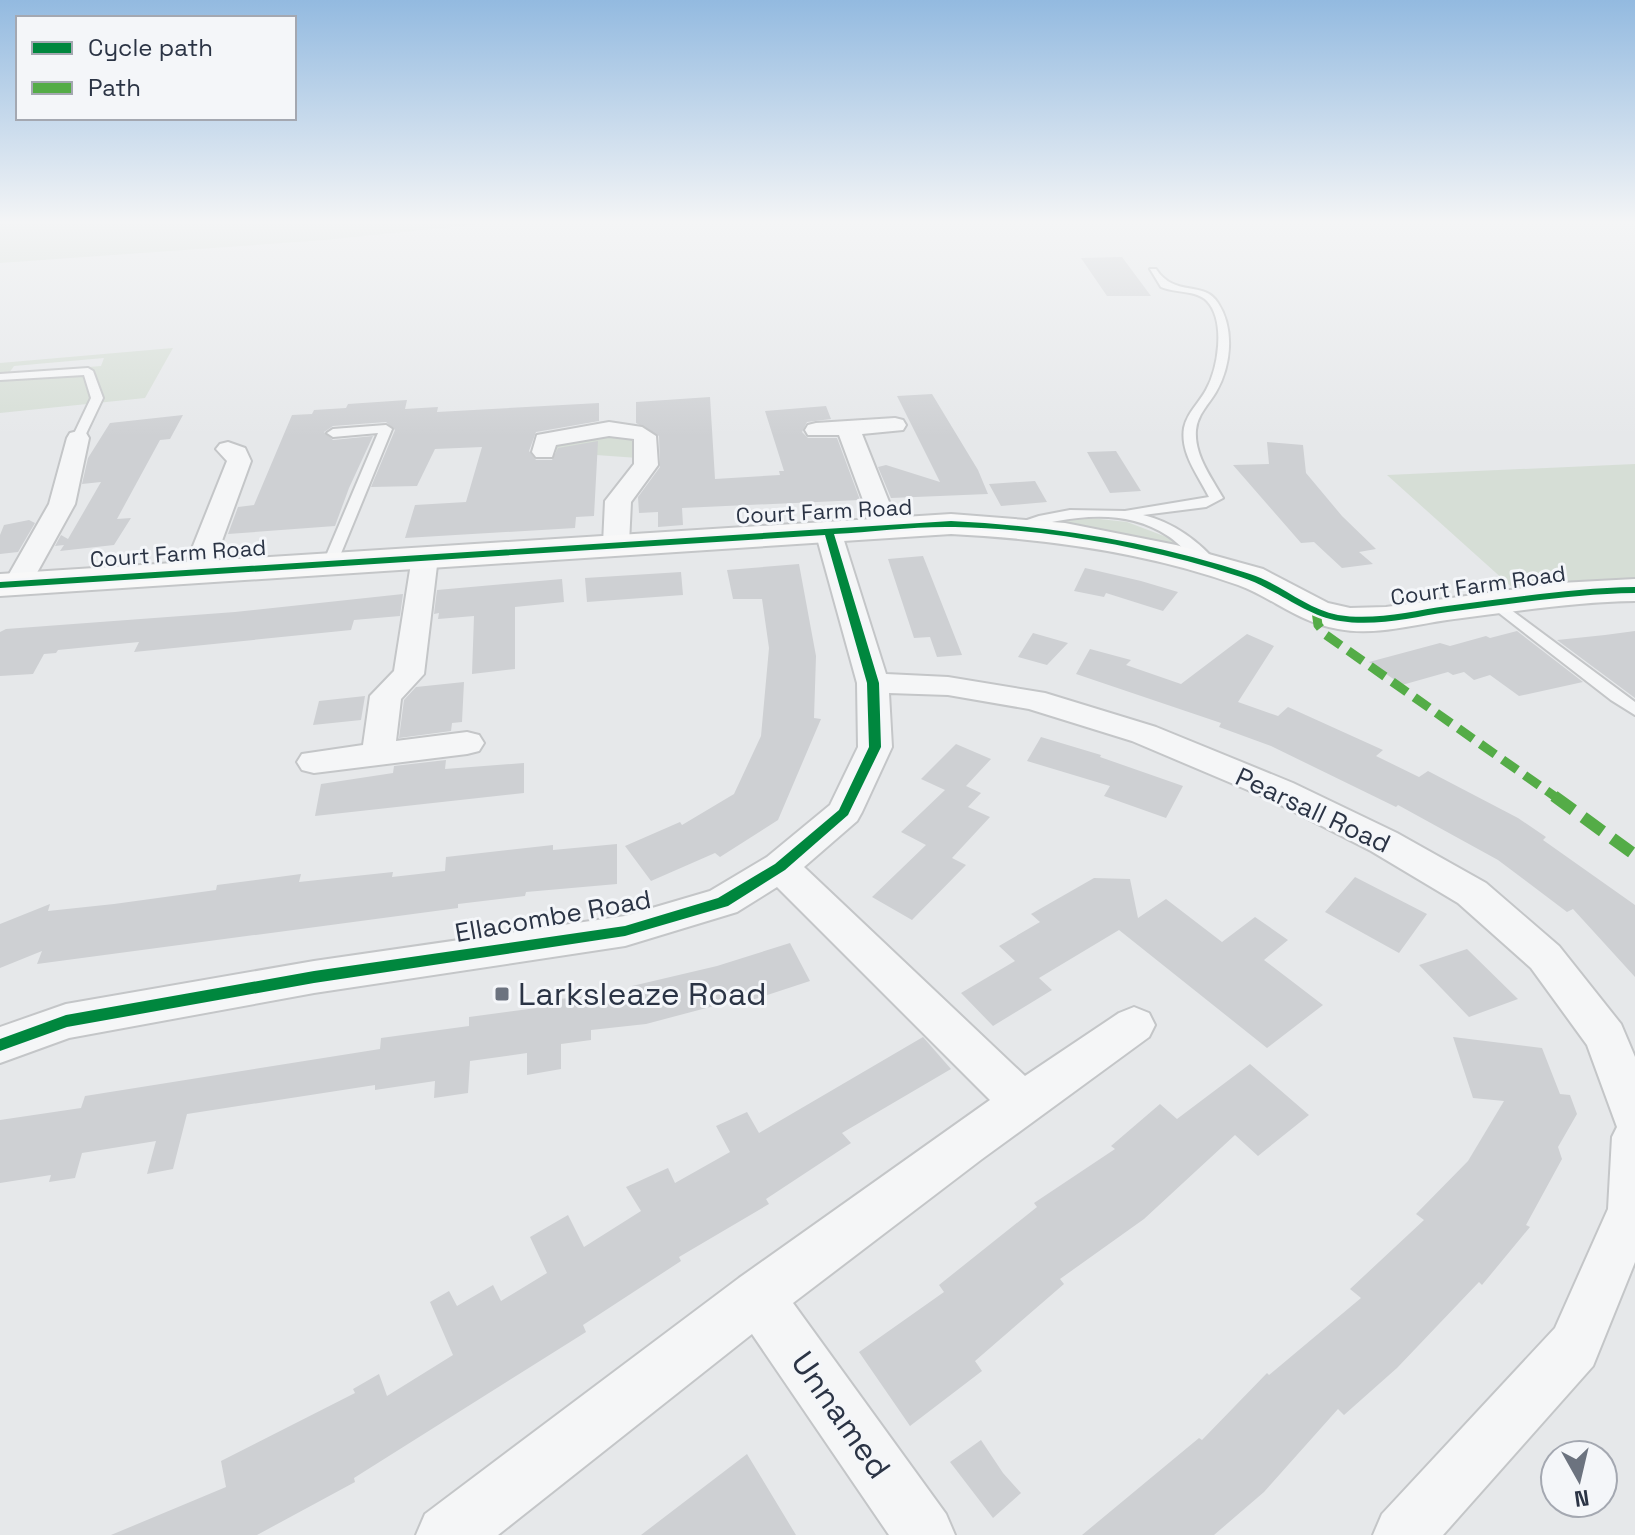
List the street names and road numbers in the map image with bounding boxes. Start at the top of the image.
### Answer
street label: Court Farm Road [735,492,913,530]
street label: Court Farm Road [89,533,267,573]
street label: Court Farm Road [1389,559,1567,611]
street label: Pearsall Road [1230,759,1396,861]
street label: Ellacombe Road [452,882,654,950]
street label: Unnamed [783,1344,899,1486]

